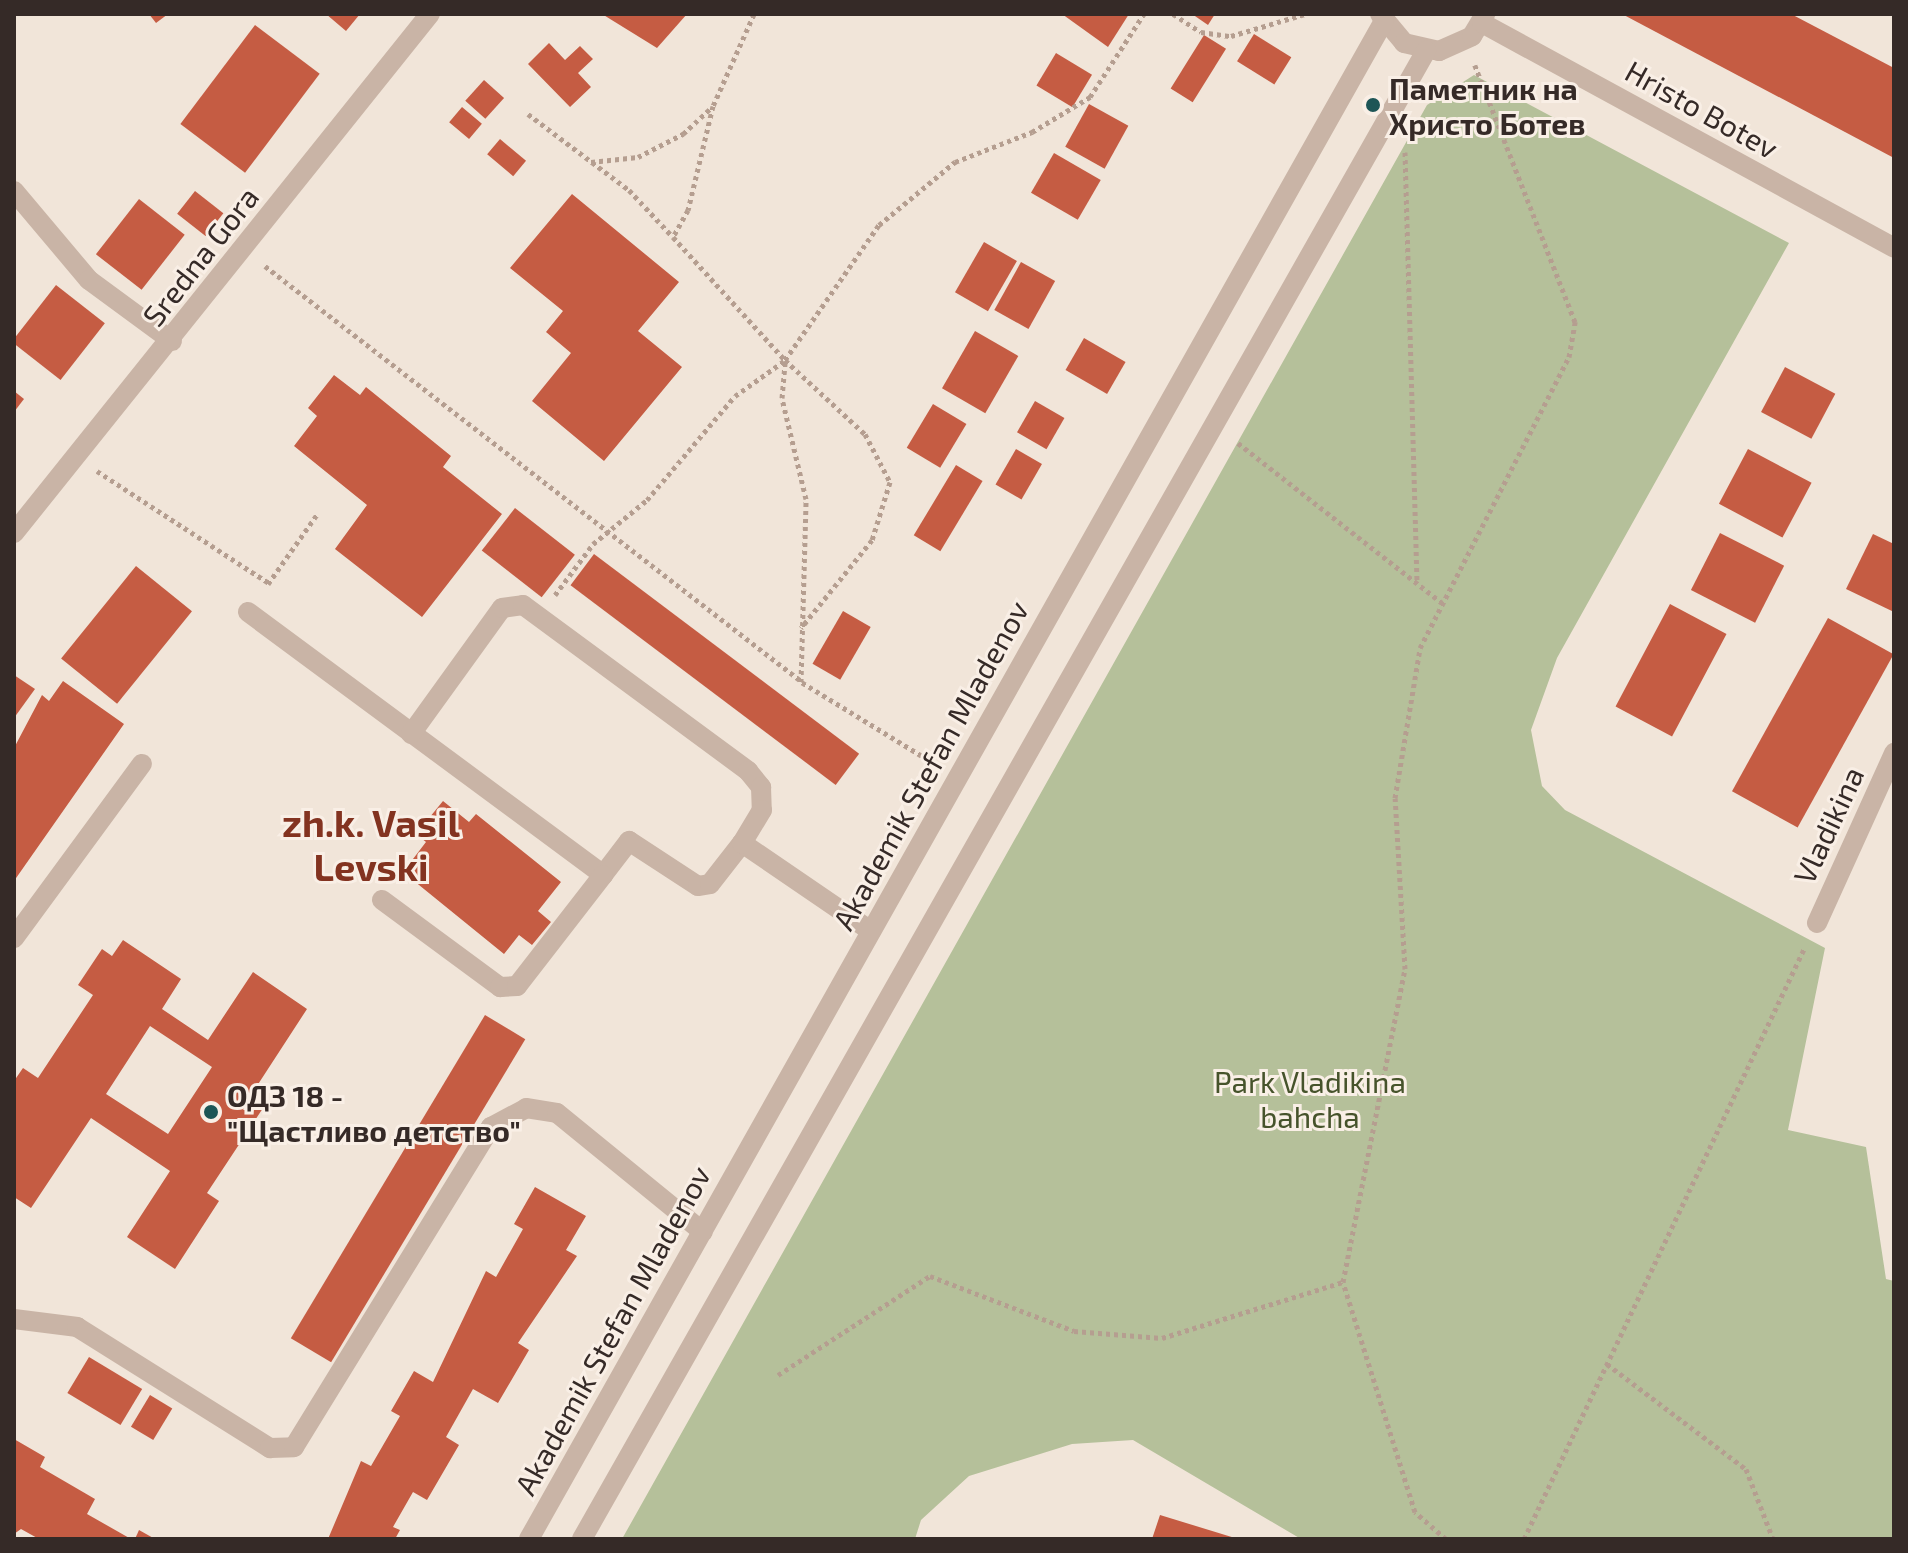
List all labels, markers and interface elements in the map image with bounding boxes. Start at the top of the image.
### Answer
street label: Hristo Botev [1619,52,1785,166]
place label: Паметник на Христо Ботев [1389,70,1585,140]
marker: Паметник на Христо Ботев [1364,96,1382,114]
street label: Sredna Gora [134,179,266,333]
street label: Akademik Stefan Mladenov [824,594,1036,936]
street label: Vladikina [1785,761,1871,889]
district label: zh.k. Vasil Levski [282,800,460,890]
park label: Park Vladikina bahcha [1214,1063,1406,1134]
place label: ОДЗ 18 - "Щастливо детство" [227,1077,521,1148]
marker: ОДЗ 18 - "Щастливо детство" [202,1103,220,1121]
street label: Akademik Stefan Mladenov [506,1159,718,1501]

